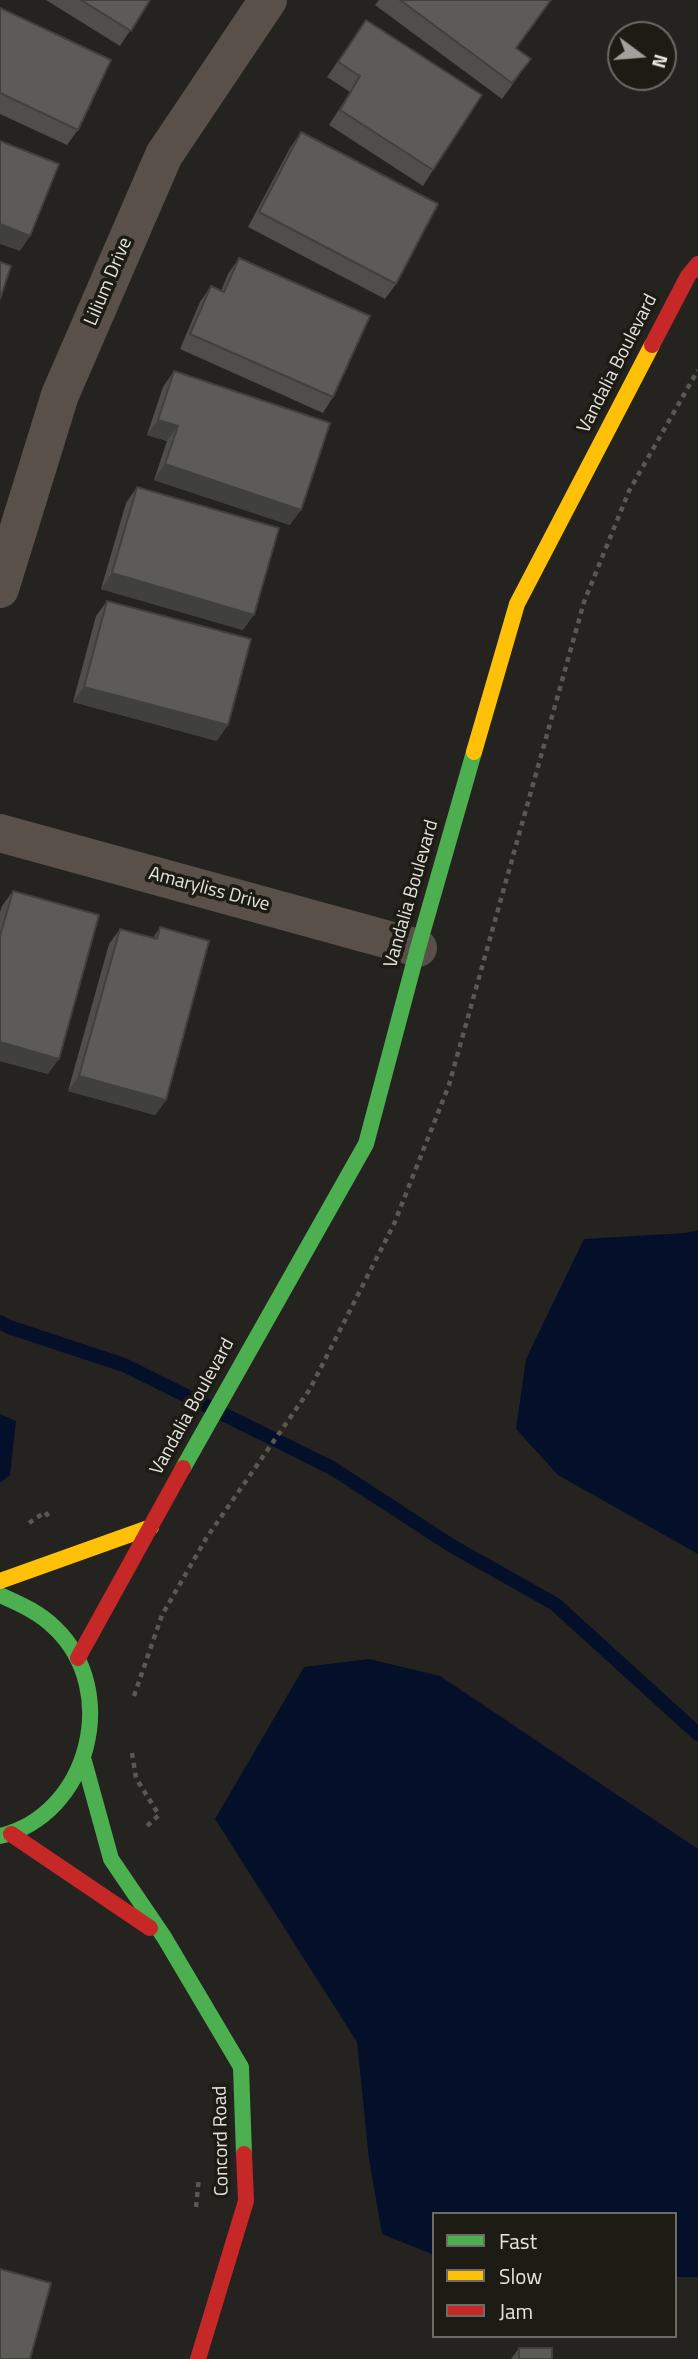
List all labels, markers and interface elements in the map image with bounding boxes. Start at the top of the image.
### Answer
north arrow [607,21,677,91]
text: N [645,51,677,72]
street label: Lilium Drive [80,235,138,329]
street label: Vandalia Boulevard [573,291,663,437]
street label: Vandalia Boulevard [380,818,444,970]
street label: Amaryliss Drive [146,863,272,917]
street label: Vandalia Boulevard [146,1335,240,1479]
street label: Concord Road [210,2086,234,2196]
legend [432,2212,677,2338]
text: Fast [499,2225,537,2257]
text: Slow [499,2260,542,2292]
text: Jam [499,2295,533,2327]

